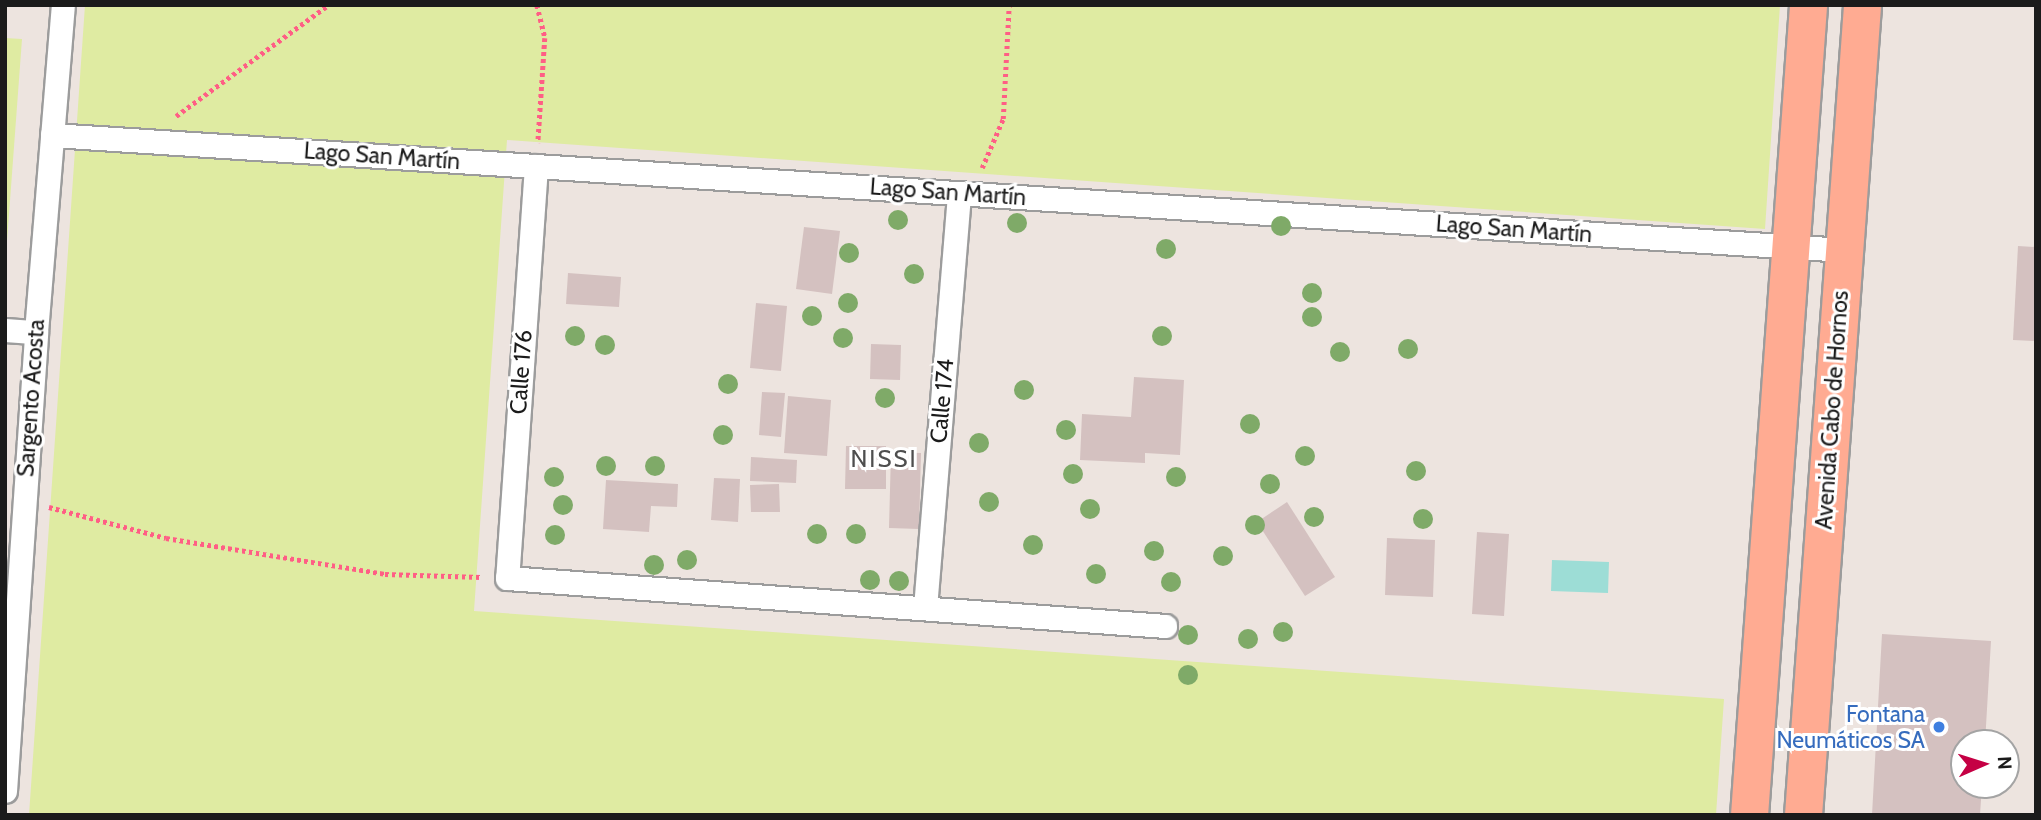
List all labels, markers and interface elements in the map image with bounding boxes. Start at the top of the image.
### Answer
street label: Lago San Martín [303,137,461,175]
street label: Lago San Martín [869,173,1027,211]
street label: Lago San Martín [1435,210,1593,248]
street label: Avenida Cabo de Hornos [1810,290,1854,530]
street label: Sargento Acosta [12,318,50,478]
street label: Calle 176 [504,329,538,415]
street label: Calle 174 [925,358,959,444]
district label: NISSI [851,445,917,473]
place label: Fontana Neumáticos SA [1776,700,1925,754]
marker: Fontana Neumáticos SA [1931,719,1947,735]
north arrow [1950,729,2020,799]
text: N [1993,756,2016,770]

